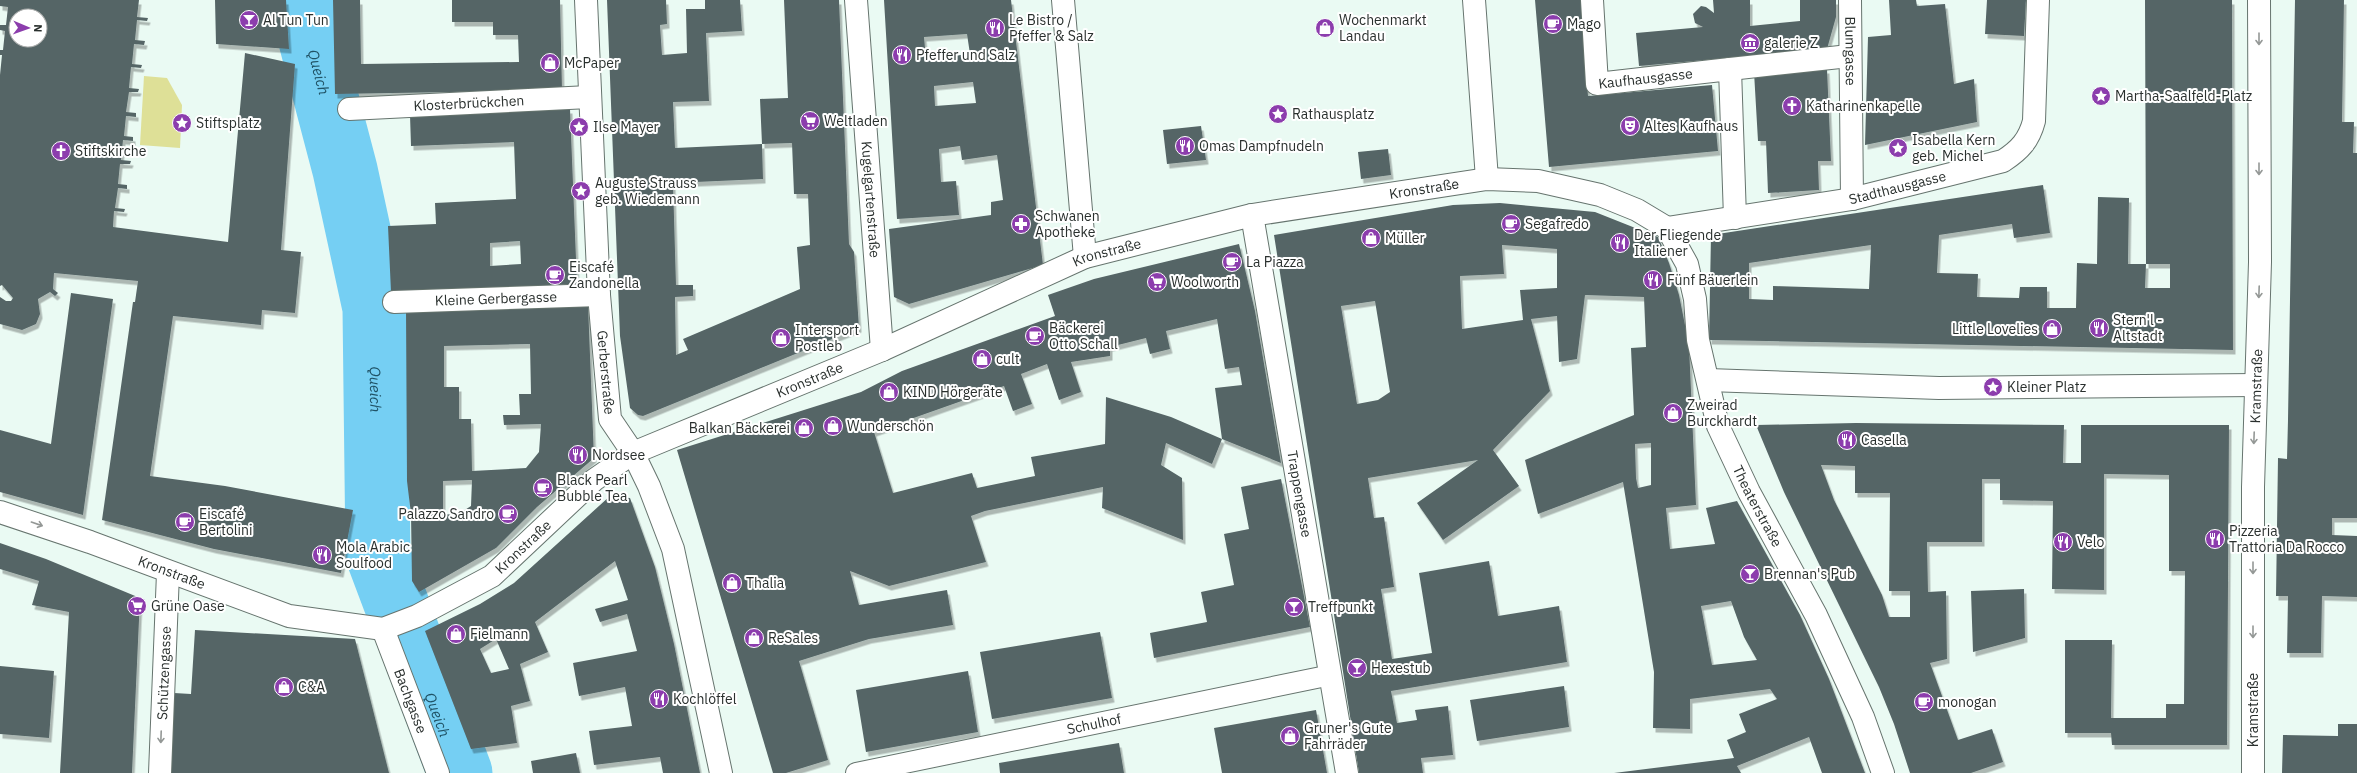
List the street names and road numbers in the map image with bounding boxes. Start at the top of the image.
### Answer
street label: Blumgasse [1841,16,1860,86]
street label: Kaufhausgasse [1597,64,1694,93]
street label: Klosterbrückchen [413,91,525,115]
street label: Kugelgartenstraße [858,140,884,259]
street label: Stadthausgasse [1847,167,1948,208]
street label: Kronstraße [1388,174,1461,203]
street label: Kronstraße [1069,234,1143,271]
street label: Kleine Gerbergasse [435,287,558,310]
street label: Gerberstraße [593,330,619,416]
street label: Kramstraße [2246,348,2266,424]
street label: Kronstraße [773,358,846,402]
street label: Trappengasse [1283,449,1316,539]
street label: Theaterstraße [1729,462,1786,550]
street label: Kronstraße [491,516,555,578]
street label: Kronstraße [135,552,208,593]
street label: Schützengasse [153,625,175,720]
street label: Bachgasse [390,666,431,736]
street label: Kramstraße [2244,673,2262,747]
street label: Schulhof [1065,709,1123,738]

